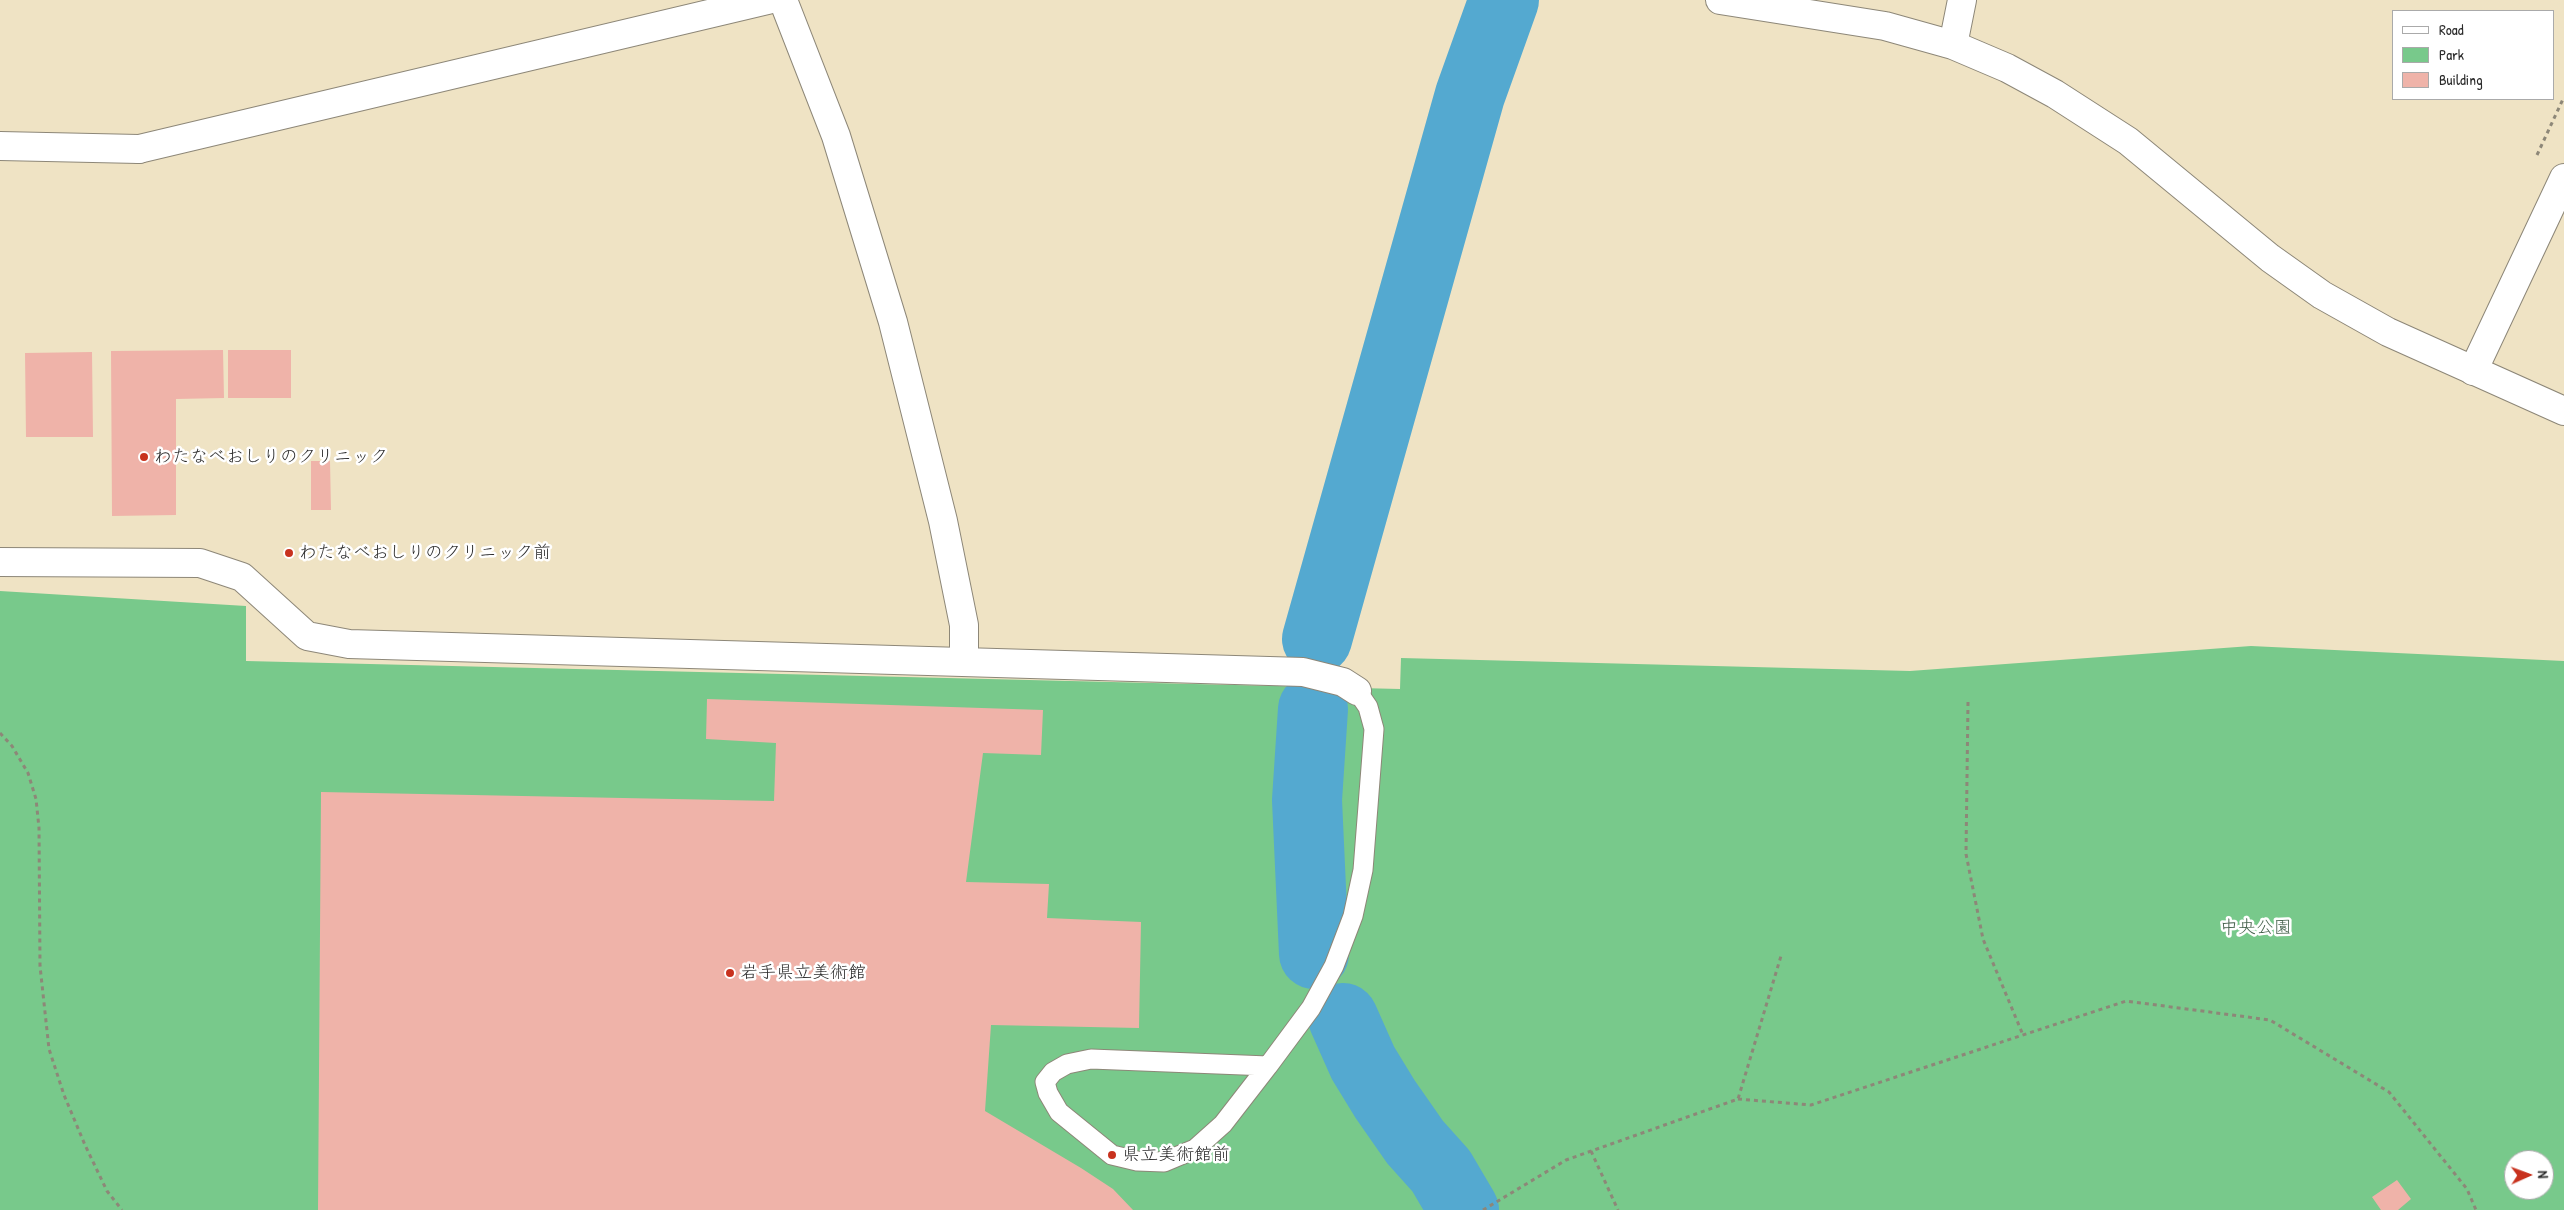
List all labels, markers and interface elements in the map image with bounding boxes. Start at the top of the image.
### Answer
legend [2392,10,2554,100]
text: Road [2439,19,2464,40]
text: Park [2439,44,2464,65]
text: Building [2439,69,2483,90]
place label: わたなべおしりのクリニック [154,446,388,468]
marker: わたなべおしりのクリニック [138,451,150,463]
place label: わたなべおしりのクリニック前 [299,542,551,564]
marker: わたなべおしりのクリニック前 [283,547,295,559]
park label: 中央公園 [2220,917,2292,939]
place label: 岩手県立美術館 [740,962,866,984]
marker: 岩手県立美術館 [724,967,736,979]
place label: 県立美術館前 [1122,1144,1230,1166]
marker: 県立美術館前 [1106,1149,1118,1161]
north arrow [2504,1150,2554,1200]
text: N [2534,1170,2553,1179]

